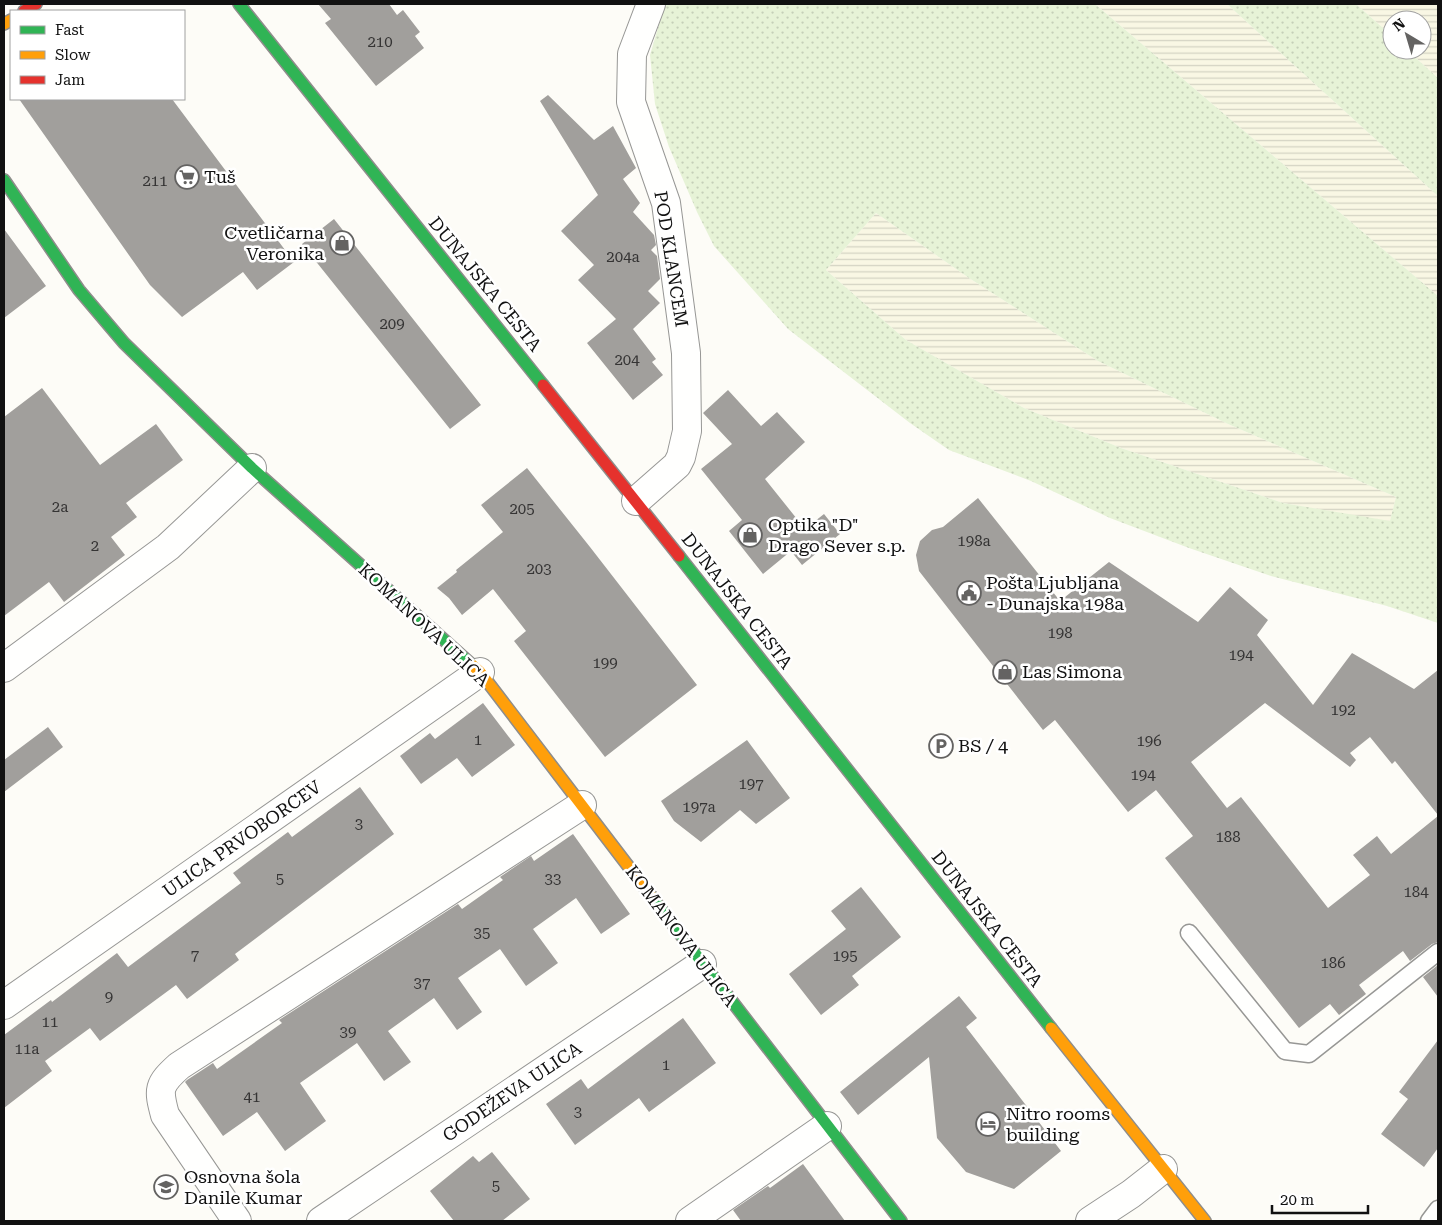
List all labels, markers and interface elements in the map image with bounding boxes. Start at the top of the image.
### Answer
legend [10,10,185,100]
north arrow [1382,10,1432,60]
text: N [1390,15,1408,34]
text: Fast [55,21,85,39]
house number: 210 [367,33,393,51]
text: Slow [55,46,91,64]
text: Jam [55,71,85,89]
supermarket icon: Tuš [174,164,200,190]
place label: Tuš [204,166,236,187]
house number: 211 [142,172,168,190]
street label: POD KLANCEM [650,189,693,329]
street label: DUNAJSKA CESTA [425,212,546,355]
place label: Cvetličarna Veronika [224,222,324,264]
shop icon: Cvetličarna Veronika [329,230,355,256]
house number: 204a [606,248,640,266]
house number: 209 [379,315,405,333]
house number: 204 [614,351,640,369]
house number: 2a [52,498,68,516]
house number: 205 [509,500,535,518]
place label: Optika "D" Drago Sever s.p. [768,514,906,556]
shop icon: Optika "D" Drago Sever s.p. [737,522,763,548]
street label: DUNAJSKA CESTA [678,528,797,673]
house number: 198a [957,532,991,550]
house number: 2 [91,537,99,555]
street label: KOMANOVA ULICA [355,559,494,691]
house number: 203 [526,560,552,578]
place label: Pošta Ljubljana - Dunajska 198a [986,572,1124,614]
public building icon: Pošta Ljubljana - Dunajska 198a [956,580,982,606]
house number: 198 [1047,624,1073,642]
house number: 194 [1228,646,1254,664]
house number: 199 [592,654,618,672]
shop icon: Las Simona [992,659,1018,685]
place label: Las Simona [1022,661,1122,682]
house number: 192 [1330,701,1356,719]
house number: 1 [474,731,482,749]
house number: 196 [1136,732,1162,750]
parking icon: BS / 4 [928,733,954,759]
place label: BS / 4 [958,735,1008,756]
house number: 194 [1130,766,1156,784]
house number: 197 [738,775,764,793]
street label: ULICA PRVOBORCEV [159,776,325,901]
house number: 197a [682,798,716,816]
house number: 3 [355,815,363,833]
house number: 188 [1215,828,1241,846]
street label: DUNAJSKA CESTA [928,846,1047,991]
street label: KOMANOVA ULICA [621,861,742,1011]
house number: 5 [276,870,284,888]
house number: 33 [545,870,561,888]
house number: 184 [1403,883,1429,901]
house number: 35 [474,924,490,942]
house number: 7 [191,946,199,964]
house number: 195 [832,947,858,965]
house number: 186 [1320,954,1346,972]
house number: 37 [414,974,430,992]
house number: 9 [105,988,113,1006]
house number: 11 [42,1013,58,1031]
house number: 39 [340,1023,356,1041]
street label: GODEŽEVA ULICA [438,1037,585,1146]
house number: 11a [15,1040,39,1058]
house number: 1 [662,1056,670,1074]
house number: 41 [244,1088,260,1106]
house number: 3 [574,1103,582,1121]
place label: Nitro rooms building [1006,1103,1110,1145]
hotel icon: Nitro rooms building [975,1111,1001,1137]
place label: Osnovna šola Danile Kumar [184,1166,302,1208]
school or university icon: Osnovna šola Danile Kumar [153,1174,179,1200]
house number: 5 [492,1177,500,1195]
scale bar [1272,1182,1368,1214]
text: 20 m [1280,1191,1315,1209]

